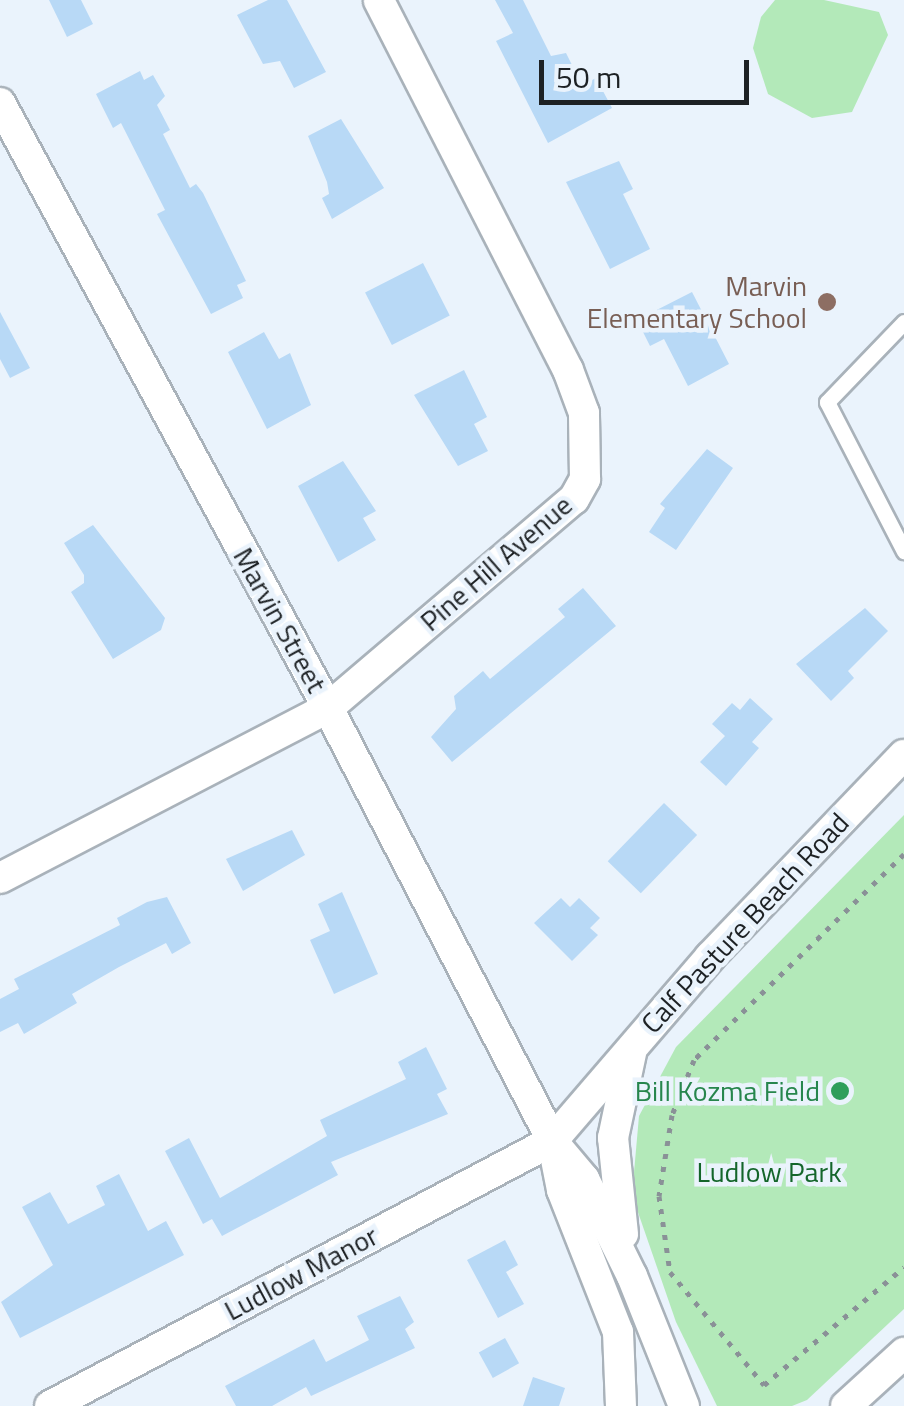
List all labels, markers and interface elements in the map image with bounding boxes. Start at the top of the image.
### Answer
scale bar [544,40,754,102]
text: 50 m [556,54,621,100]
place label: Marvin Elementary School [587,269,807,335]
marker: Marvin Elementary School [816,291,838,313]
street label: Pine Hill Avenue [413,488,579,638]
street label: Marvin Street [226,542,334,698]
street label: Calf Pasture Beach Road [634,806,856,1040]
place label: Bill Kozma Field [635,1074,820,1108]
marker: Bill Kozma Field [829,1080,851,1102]
park label: Ludlow Park [696,1155,842,1189]
street label: Ludlow Manor [219,1219,383,1327]

